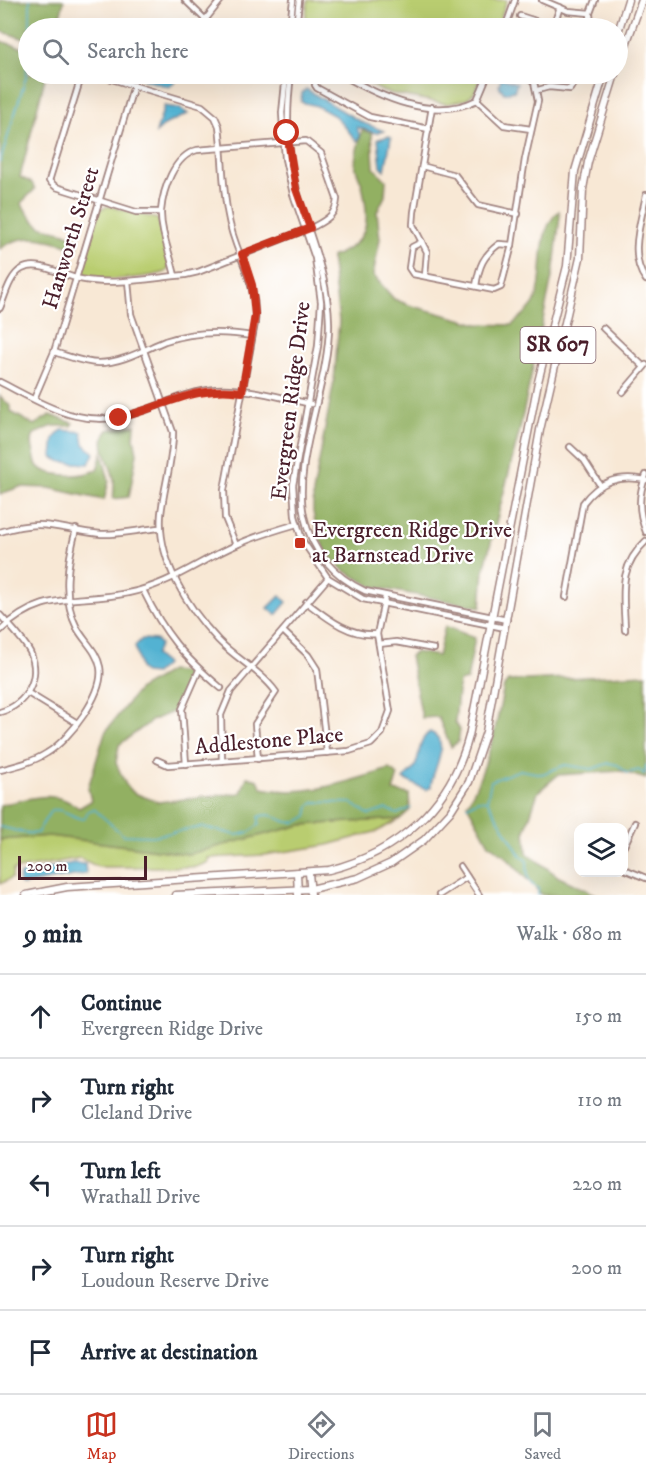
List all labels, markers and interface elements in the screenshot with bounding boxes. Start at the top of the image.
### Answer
search box [18,18,628,84]
icon: search [39,35,72,68]
text: Search here [87,38,189,65]
route start [273,119,299,145]
street label: Hanworth Street [37,164,105,312]
street label: Evergreen Ridge Drive [265,300,317,502]
road number: SR 607 [520,327,596,363]
route end [105,404,131,430]
place label: Evergreen Ridge Drive at Barnstead Drive [312,517,512,569]
marker: Evergreen Ridge Drive at Barnstead Drive [293,536,307,550]
street label: Addlestone Place [194,721,344,761]
map controls [574,823,628,877]
button: layers [574,823,628,877]
scale bar [18,853,147,880]
text: 200 m [27,856,68,876]
text: 9 min [24,918,82,951]
text: Walk · 680 m [517,922,622,947]
text: Continue [81,990,162,1017]
icon: ahead [24,1000,57,1033]
text: 150 m [575,1004,622,1029]
text: Evergreen Ridge Drive [81,1017,263,1042]
text: Turn right [81,1074,174,1101]
icon: right [24,1084,57,1117]
text: 110 m [577,1088,622,1113]
text: Cleland Drive [81,1101,192,1126]
text: Turn left [81,1158,161,1185]
icon: left [24,1168,57,1201]
text: 220 m [572,1172,622,1197]
text: Wrathall Drive [81,1185,200,1210]
text: Turn right [81,1242,174,1269]
icon: right [24,1252,57,1285]
text: 200 m [571,1256,622,1281]
text: Loudoun Reserve Drive [81,1269,269,1294]
icon: arrive [24,1336,57,1369]
text: Arrive at destination [81,1339,258,1366]
tab: Map [85,1408,118,1464]
tab: Directions [288,1408,354,1464]
tab: Saved [524,1408,561,1464]

